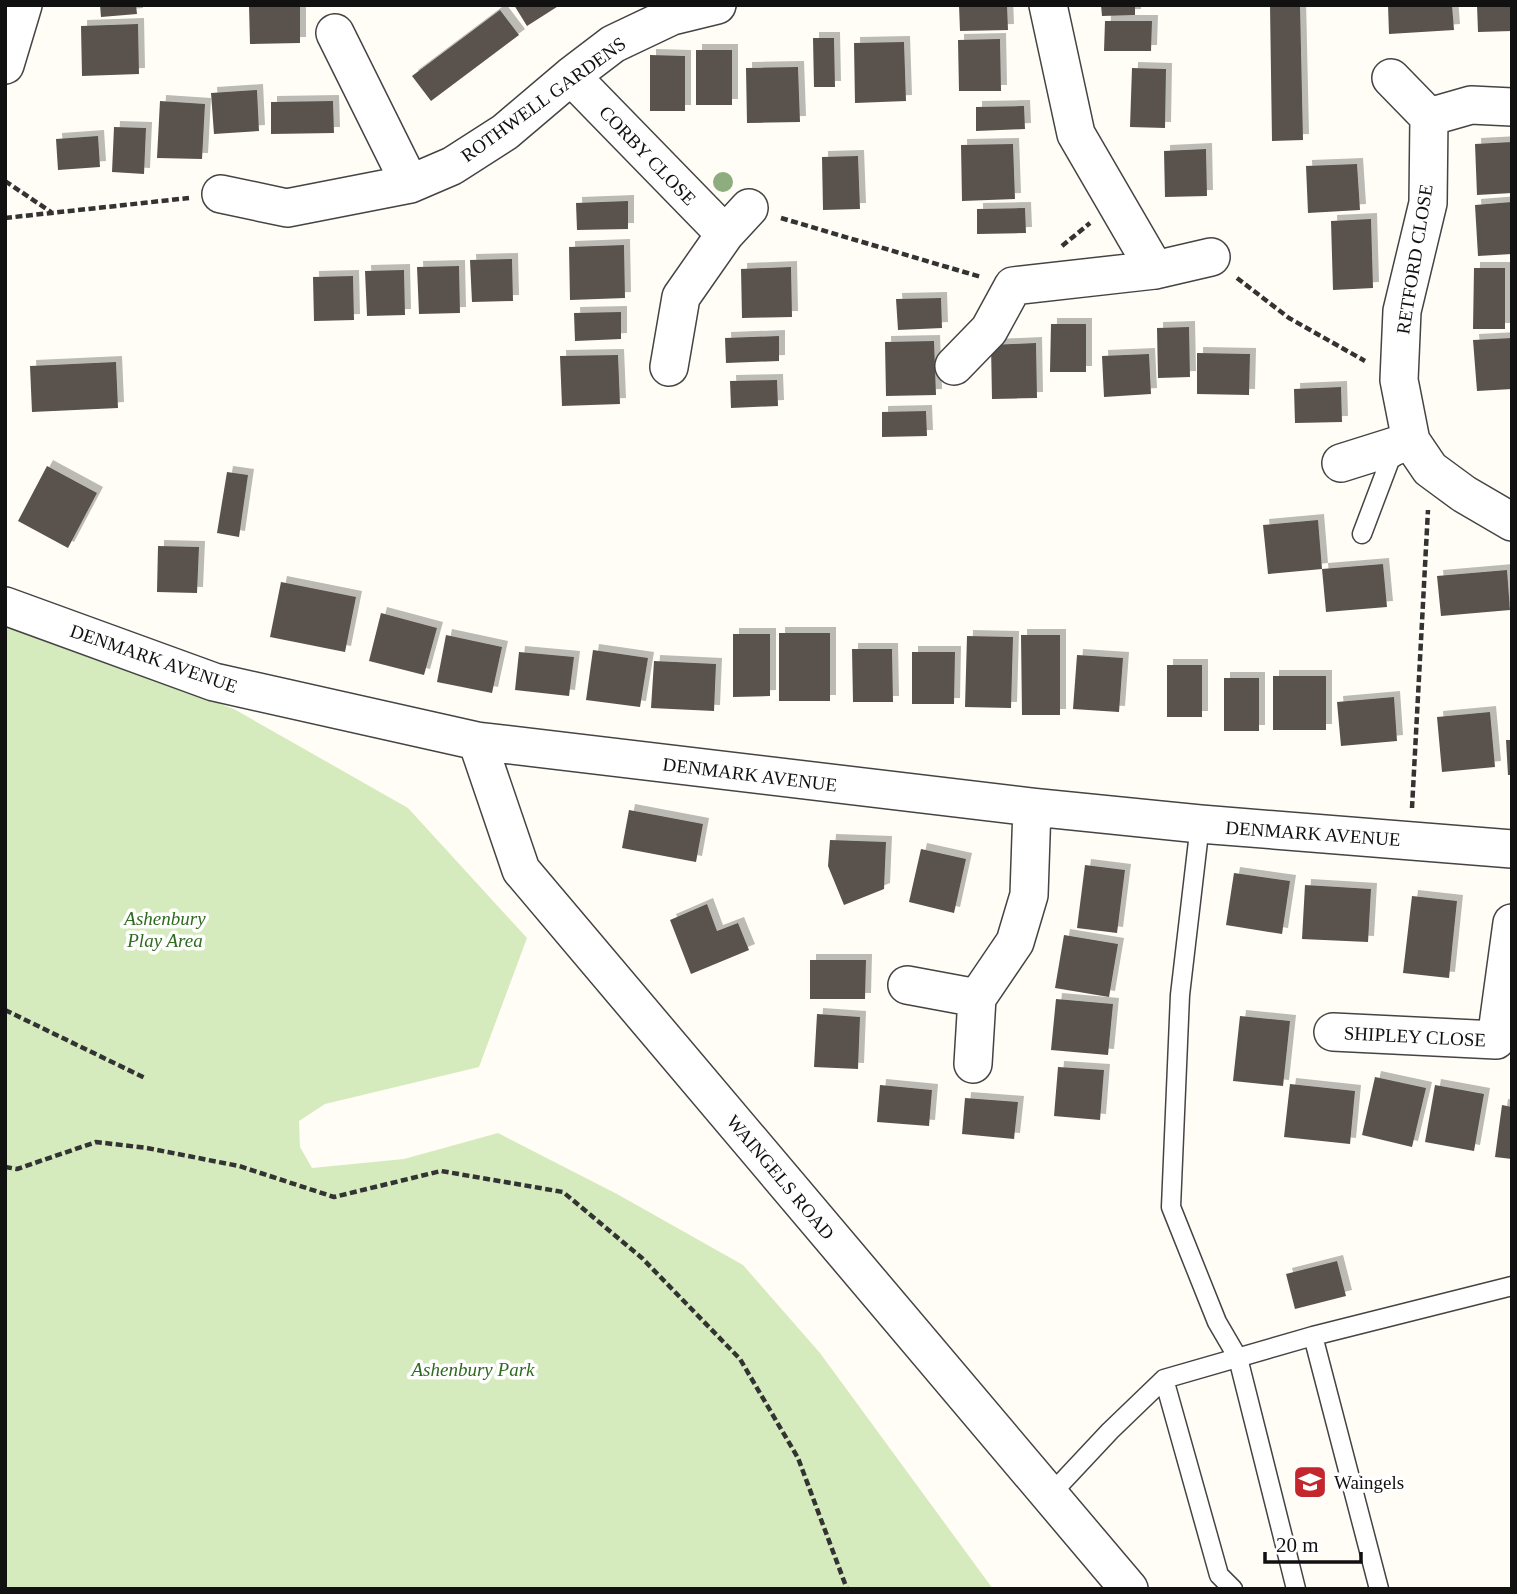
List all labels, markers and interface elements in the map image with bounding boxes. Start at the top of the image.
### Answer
street label: ROTHWELL GARDENS [457,33,630,166]
street label: CORBY CLOSE [595,101,700,209]
street label: RETFORD CLOSE [1392,183,1437,336]
street label: DENMARK AVENUE [67,620,240,697]
street label: DENMARK AVENUE [662,753,838,796]
street label: DENMARK AVENUE [1225,817,1401,850]
park label: Ashenbury Play Area [122,908,206,951]
street label: SHIPLEY CLOSE [1343,1022,1487,1051]
street label: WAINGELS ROAD [723,1111,839,1244]
park label: Ashenbury Park [410,1359,535,1380]
school or university icon: Waingels [1291,1463,1329,1501]
place label: Waingels [1334,1472,1404,1493]
scale bar [1265,1520,1361,1564]
text: 20 m [1276,1533,1319,1557]

